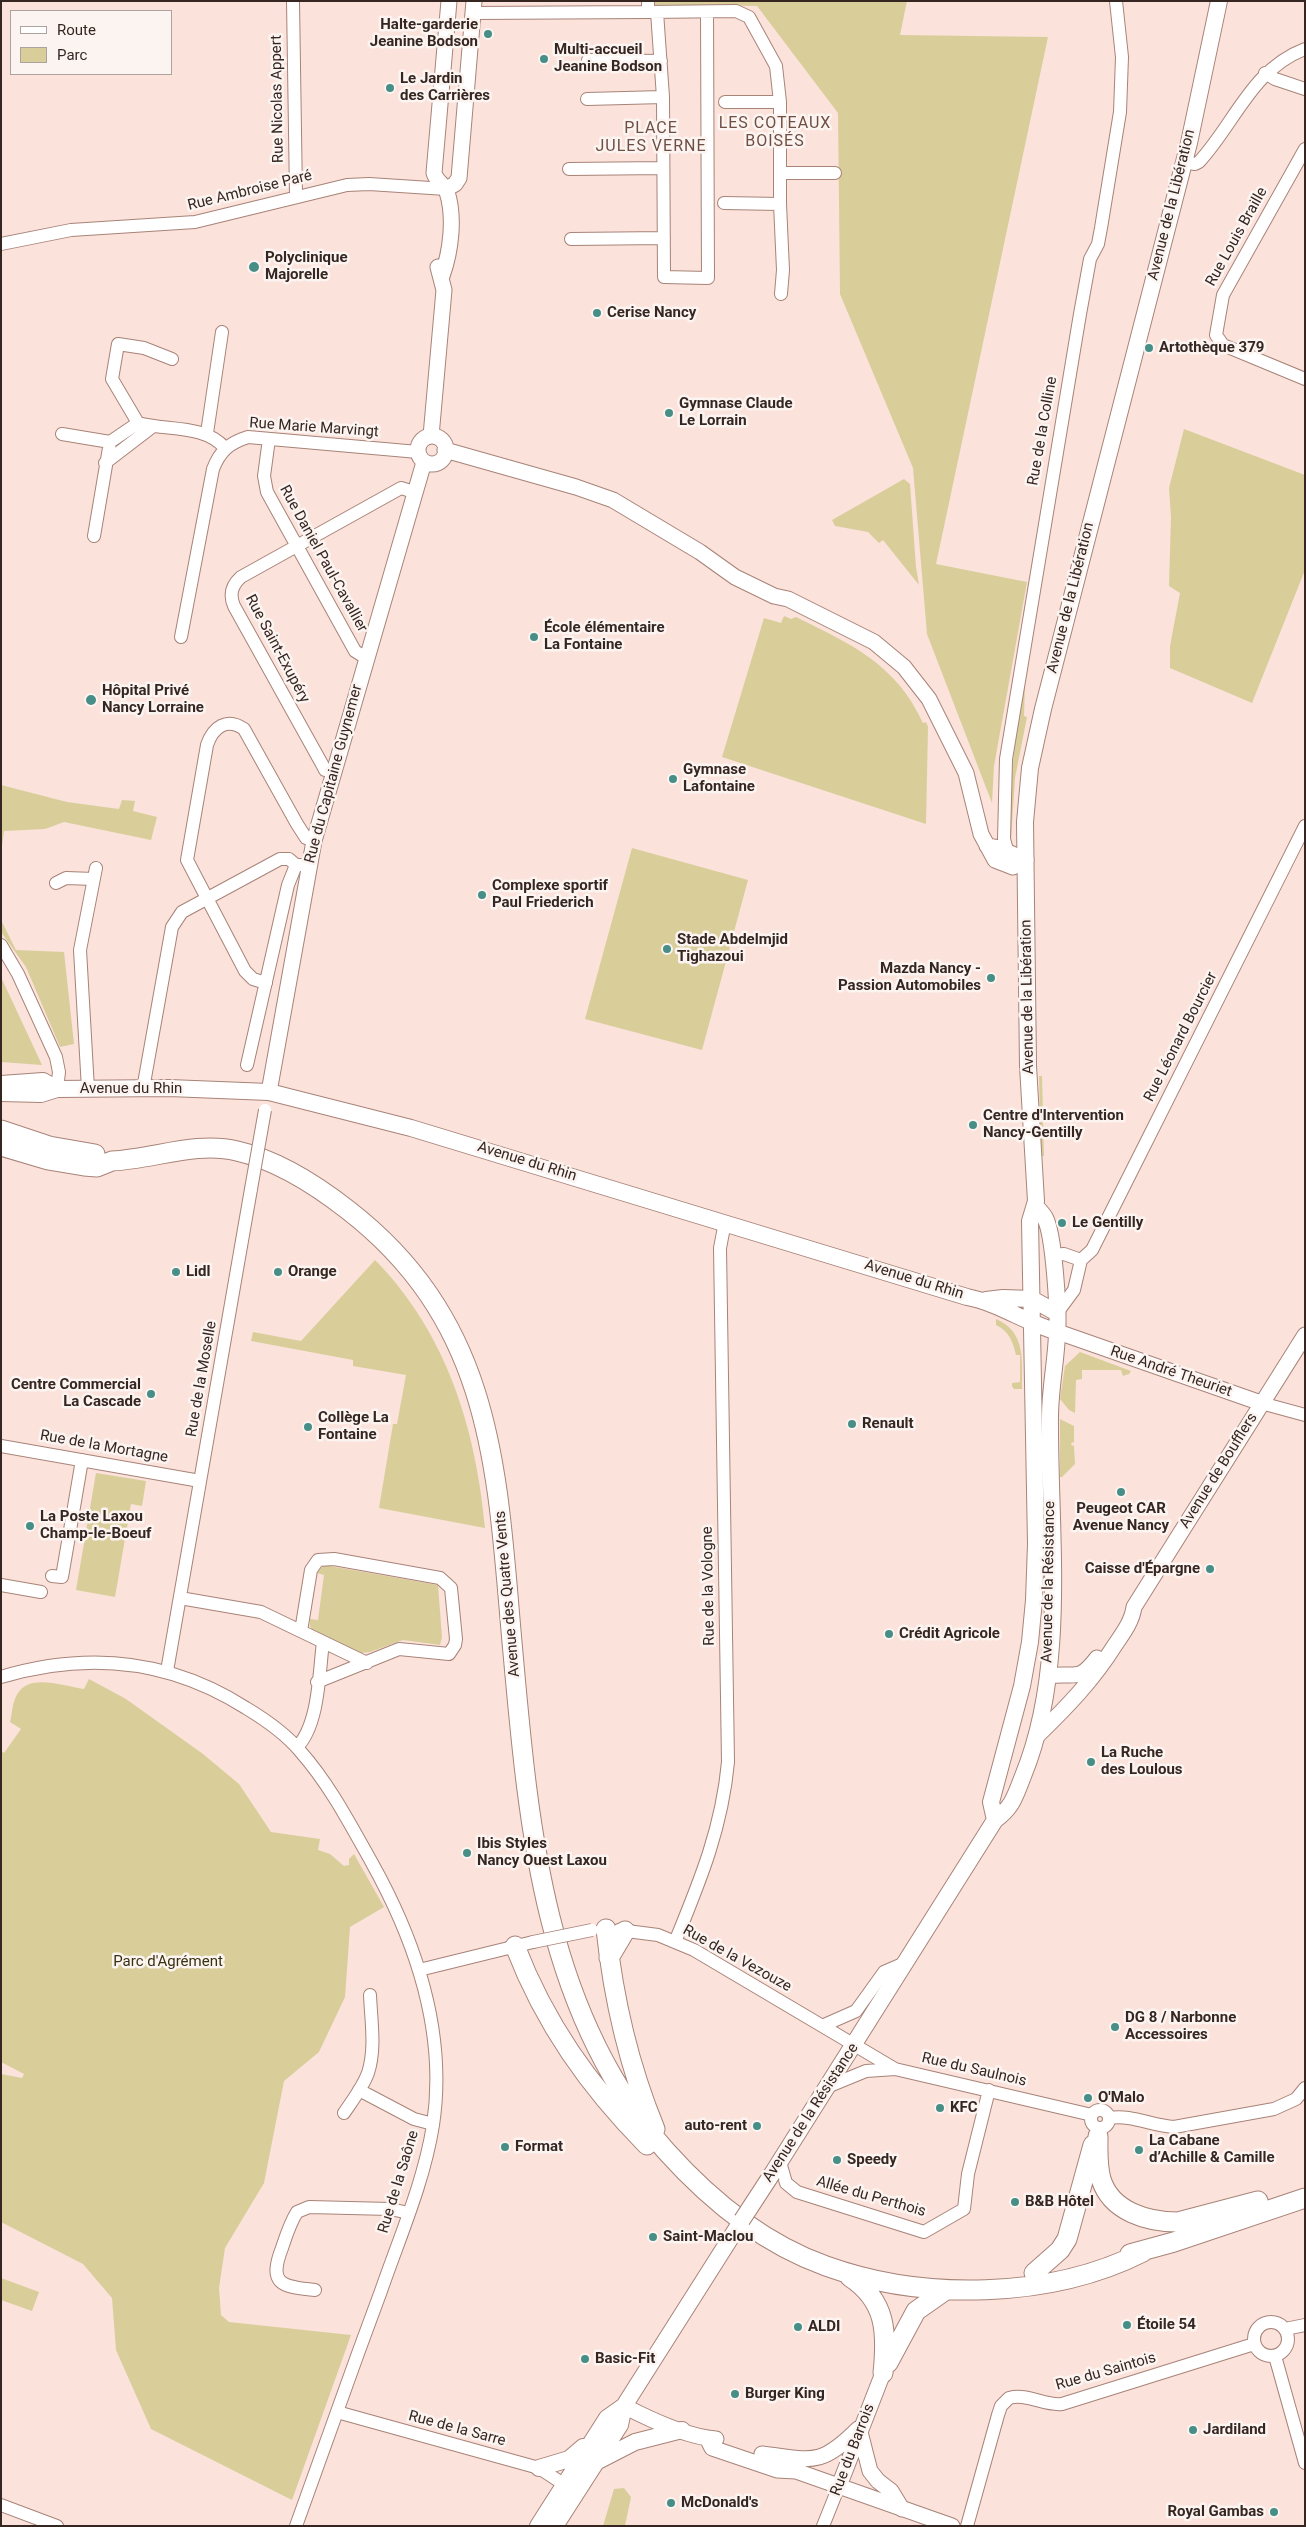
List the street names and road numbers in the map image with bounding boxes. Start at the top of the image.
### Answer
street label: Rue Nicolas Appert [268,35,288,163]
street label: Avenue de la Libération [1145,128,1199,282]
street label: Rue Ambroise Paré [186,167,314,215]
street label: Rue Louis Braille [1202,184,1272,290]
street label: Rue de la Colline [1025,375,1061,487]
street label: Rue Marie Marvingt [249,414,379,442]
street label: Rue Daniel Paul-Cavallier [275,482,371,636]
street label: Avenue de la Libération [1044,521,1098,675]
street label: Rue Saint-Exupéry [241,592,313,706]
street label: Rue du Capitaine Guynemer [301,683,367,865]
street label: Avenue de la Libération [1018,919,1038,1075]
street label: Rue Léonard Bourcier [1141,969,1221,1105]
street label: Avenue du Rhin [80,1080,182,1098]
street label: Avenue du Rhin [475,1138,579,1186]
street label: Avenue du Rhin [862,1256,966,1304]
street label: Rue de la Moselle [183,1320,221,1438]
street label: Rue André Theuriet [1108,1343,1234,1401]
street label: Avenue de Boufflers [1176,1410,1262,1532]
street label: Rue de la Mortagne [39,1427,169,1467]
street label: Avenue de la Résistance [1039,1501,1059,1663]
street label: Avenue des Quatre Vents [492,1510,524,1678]
street label: Rue de la Vologne [699,1526,719,1646]
street label: Rue de la Vezouze [680,1922,794,1996]
street label: Avenue de la Résistance [759,2040,863,2186]
street label: Rue du Saulnois [920,2049,1028,2091]
street label: Rue de la Saône [375,2128,423,2236]
street label: Allée du Perthois [814,2173,928,2221]
street label: Rue du Saintois [1054,2349,1158,2395]
street label: Rue du Barrois [827,2401,879,2499]
street label: Rue de la Sarre [406,2407,508,2451]

